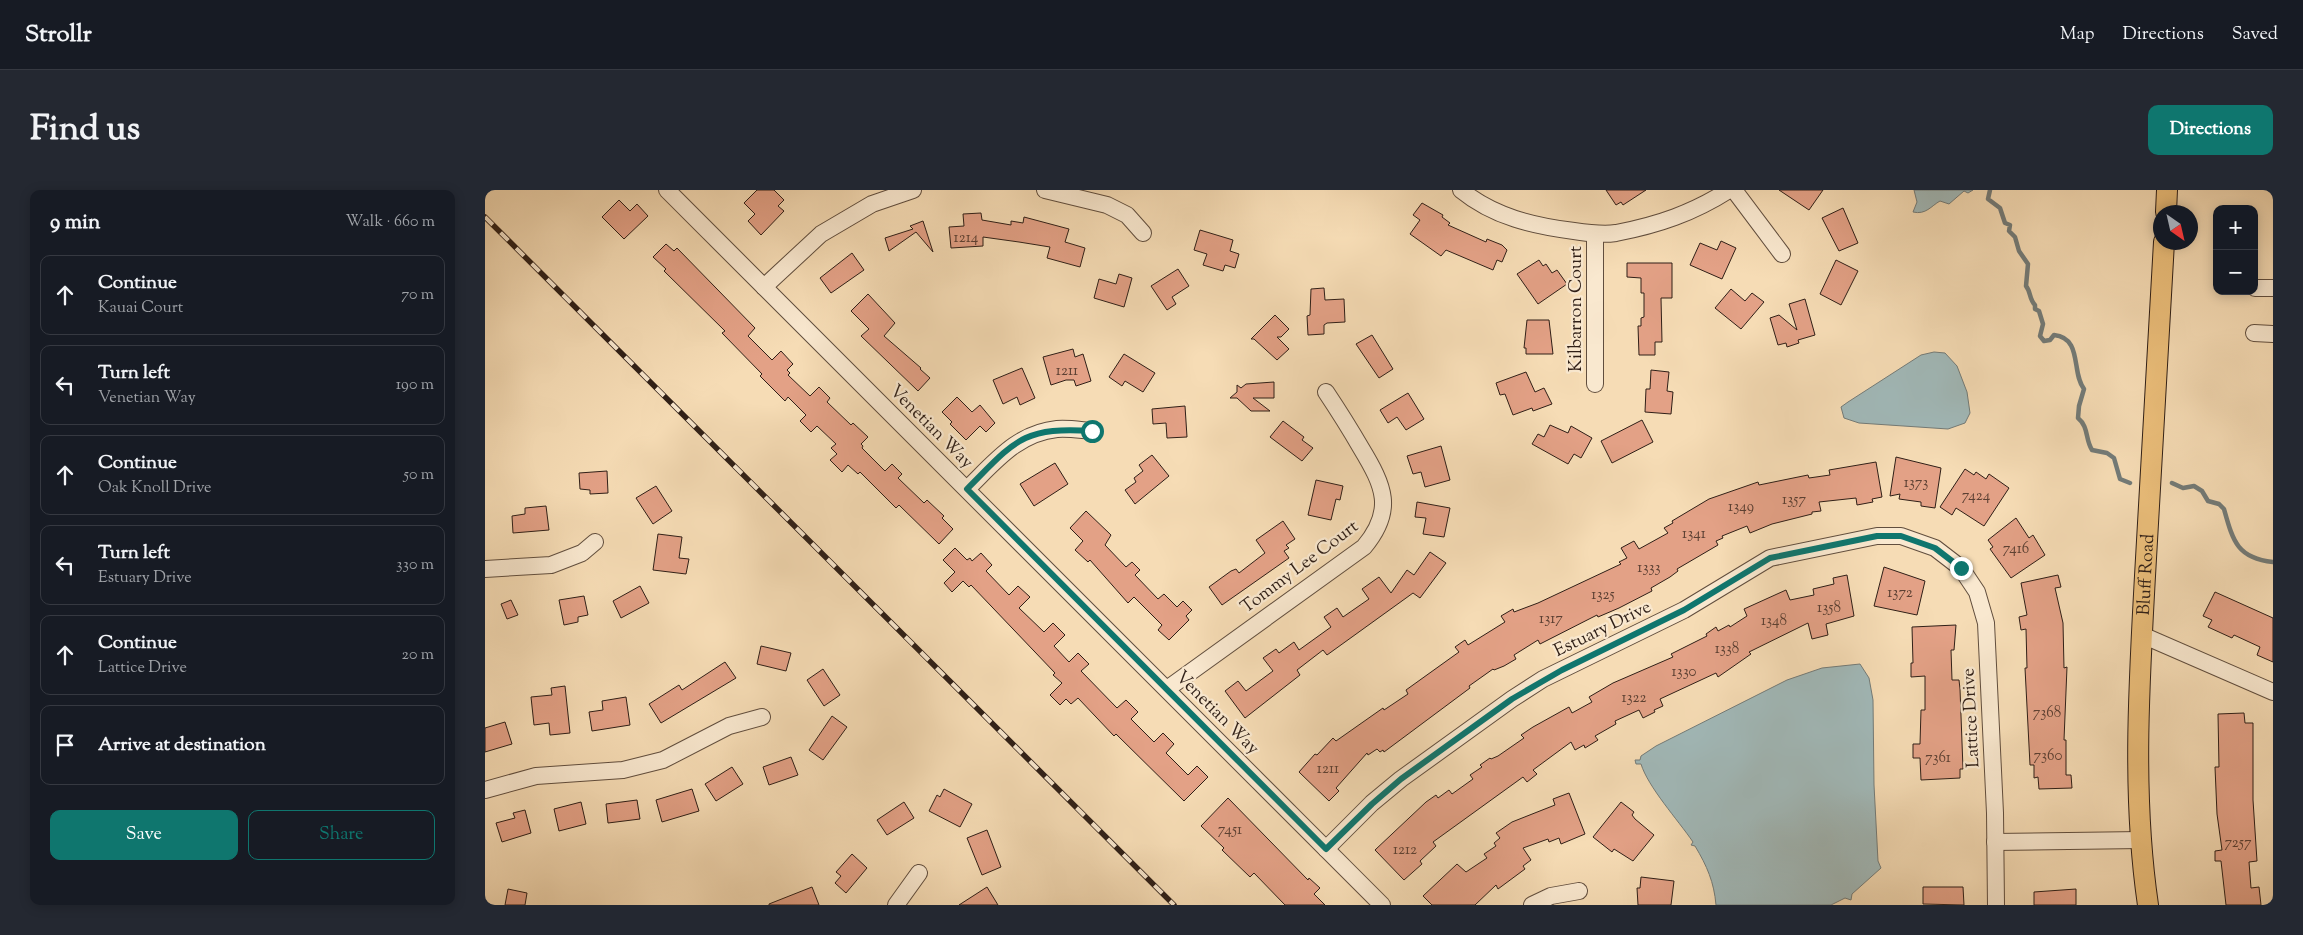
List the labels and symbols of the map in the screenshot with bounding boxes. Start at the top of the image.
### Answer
north arrow [2153,205,2198,250]
house number: 1214 [954,228,979,249]
street label: Kilbarron Court [1564,246,1590,372]
house number: 1211 [1056,361,1078,382]
street label: Venetian Way [883,379,979,475]
route start [1081,420,1104,443]
house number: 1373 [1904,473,1928,494]
house number: 7424 [1962,486,1991,507]
house number: 1357 [1782,490,1806,511]
house number: 1349 [1728,497,1754,518]
street label: Tommy Lee Court [1236,515,1365,621]
house number: 1341 [1682,524,1706,545]
street label: Bluff Road [2132,533,2162,616]
house number: 7416 [2003,539,2029,560]
route end [1950,557,1973,580]
house number: 1333 [1637,558,1661,579]
house number: 1372 [1887,583,1913,604]
house number: 1325 [1591,585,1615,606]
street label: Estuary Drive [1550,595,1656,665]
house number: 1358 [1817,598,1841,619]
house number: 1317 [1539,609,1563,630]
house number: 1348 [1761,611,1787,632]
house number: 1338 [1715,639,1739,660]
house number: 1330 [1671,662,1697,683]
street label: Venetian Way [1169,665,1265,761]
street label: Lattice Drive [1956,667,1988,768]
house number: 1322 [1621,688,1647,709]
house number: 7368 [2033,703,2061,724]
house number: 7360 [2034,746,2062,767]
house number: 7361 [1925,748,1951,769]
house number: 1211 [1317,759,1339,780]
house number: 7451 [1218,820,1242,841]
house number: 7257 [2224,833,2252,854]
house number: 1212 [1393,840,1417,861]

